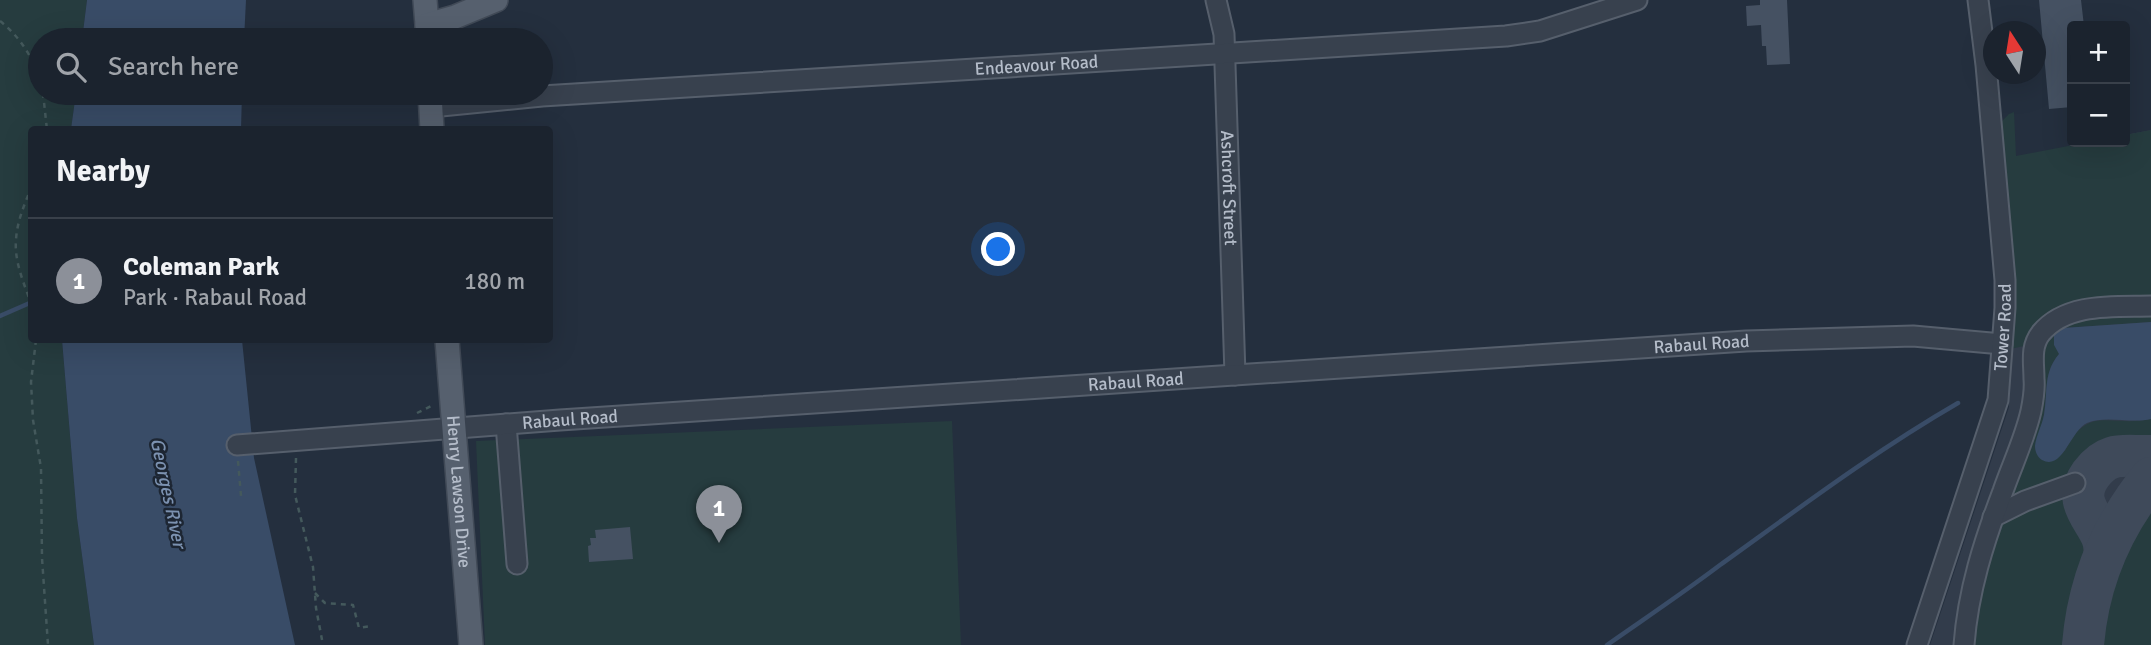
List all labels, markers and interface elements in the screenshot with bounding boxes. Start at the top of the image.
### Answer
north arrow [1983,21,2046,84]
map controls [2067,21,2130,147]
button: + [2067,21,2130,84]
search box [28,28,553,105]
icon: search [52,48,90,86]
street label: Endeavour Road [974,50,1099,80]
text: Search here [108,51,239,83]
button: − [2067,84,2130,147]
street label: Ashcroft Street [1216,130,1242,246]
text: Nearby [56,153,150,190]
your location [981,232,1015,266]
text: Coleman Park [123,251,279,283]
text: 1 [73,267,85,296]
text: 180 m [464,267,525,296]
text: Park · Rabaul Road [123,283,307,312]
street label: Tower Road [1989,284,2016,372]
street label: Rabaul Road [1653,330,1750,358]
street label: Rabaul Road [1087,367,1184,396]
street label: Rabaul Road [521,405,619,434]
street label: Henry Lawson Drive [442,414,476,569]
water label: Georges River [145,436,192,553]
pin: 1 [696,485,742,543]

